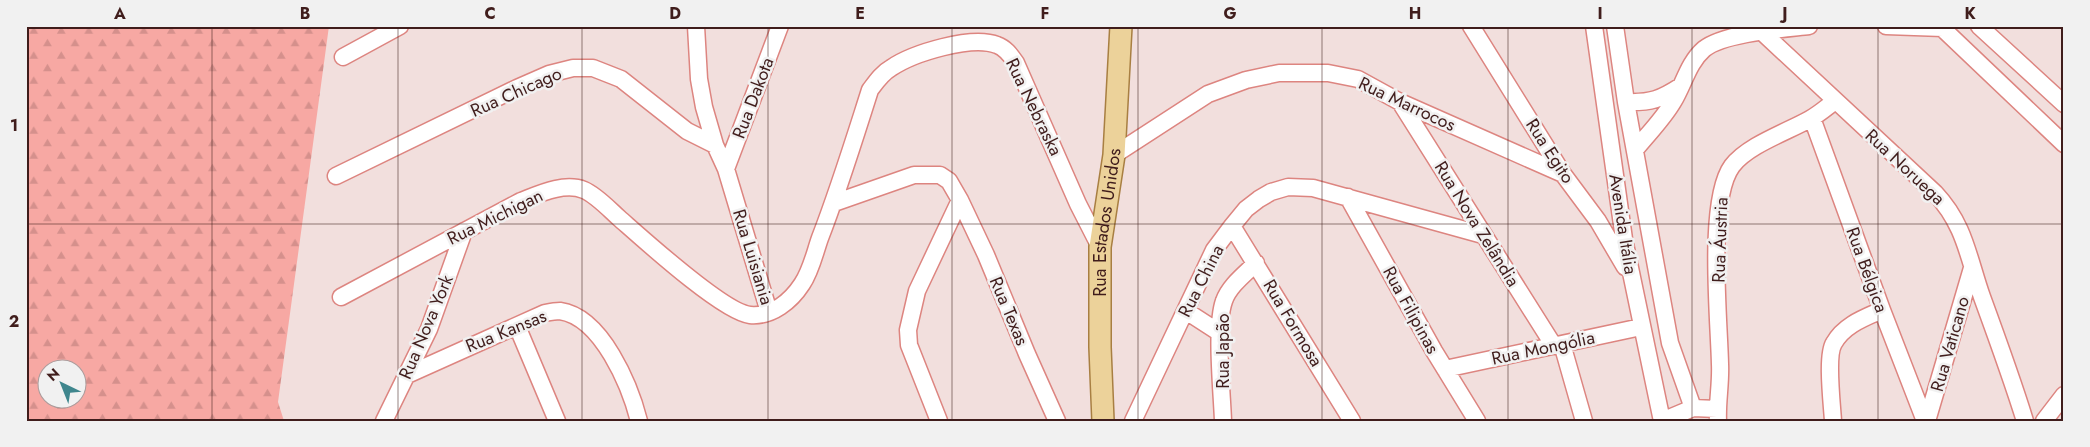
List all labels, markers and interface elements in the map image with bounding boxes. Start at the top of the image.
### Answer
text: A [113,2,126,25]
text: B [300,2,310,25]
text: C [484,2,496,25]
text: D [669,2,681,25]
text: E [855,2,865,25]
text: F [1041,2,1049,25]
text: G [1223,2,1237,25]
text: H [1409,2,1421,25]
text: I [1597,2,1603,25]
text: J [1779,2,1788,25]
text: K [1964,2,1976,25]
street label: Rua Dakota [726,54,780,142]
street label: Rua Nebraska [999,54,1069,160]
street label: Rua Chicago [466,60,566,124]
street label: Rua Marrocos [1354,70,1460,138]
street label: Rua Egito [1519,113,1581,189]
text: 1 [10,114,18,137]
street label: Rua Noruega [1859,123,1951,211]
street label: Rua Estados Unidos [1087,148,1127,297]
street label: Rua Nova Zelândia [1428,156,1526,292]
street label: Avenida Itália [1602,172,1644,276]
street label: Rua Michigan [443,183,547,251]
street label: Rua Áustria [1706,197,1734,283]
street label: Rua Luisiania [726,206,780,308]
street label: Rua Bélgica [1840,224,1894,316]
street label: Rua China [1172,240,1230,322]
street label: Rua Filipinas [1376,262,1446,358]
street label: Rua Nova York [392,271,460,383]
street label: Rua Texas [983,272,1035,350]
street label: Rua Formosa [1257,274,1329,372]
street label: Rua Vaticano [1924,293,1976,395]
street label: Rua Kansas [462,303,550,359]
text: 2 [9,310,19,333]
street label: Rua Japão [1210,313,1236,389]
street label: Rua Mongólia [1489,324,1597,372]
north arrow [38,360,88,410]
text: N [42,363,64,386]

